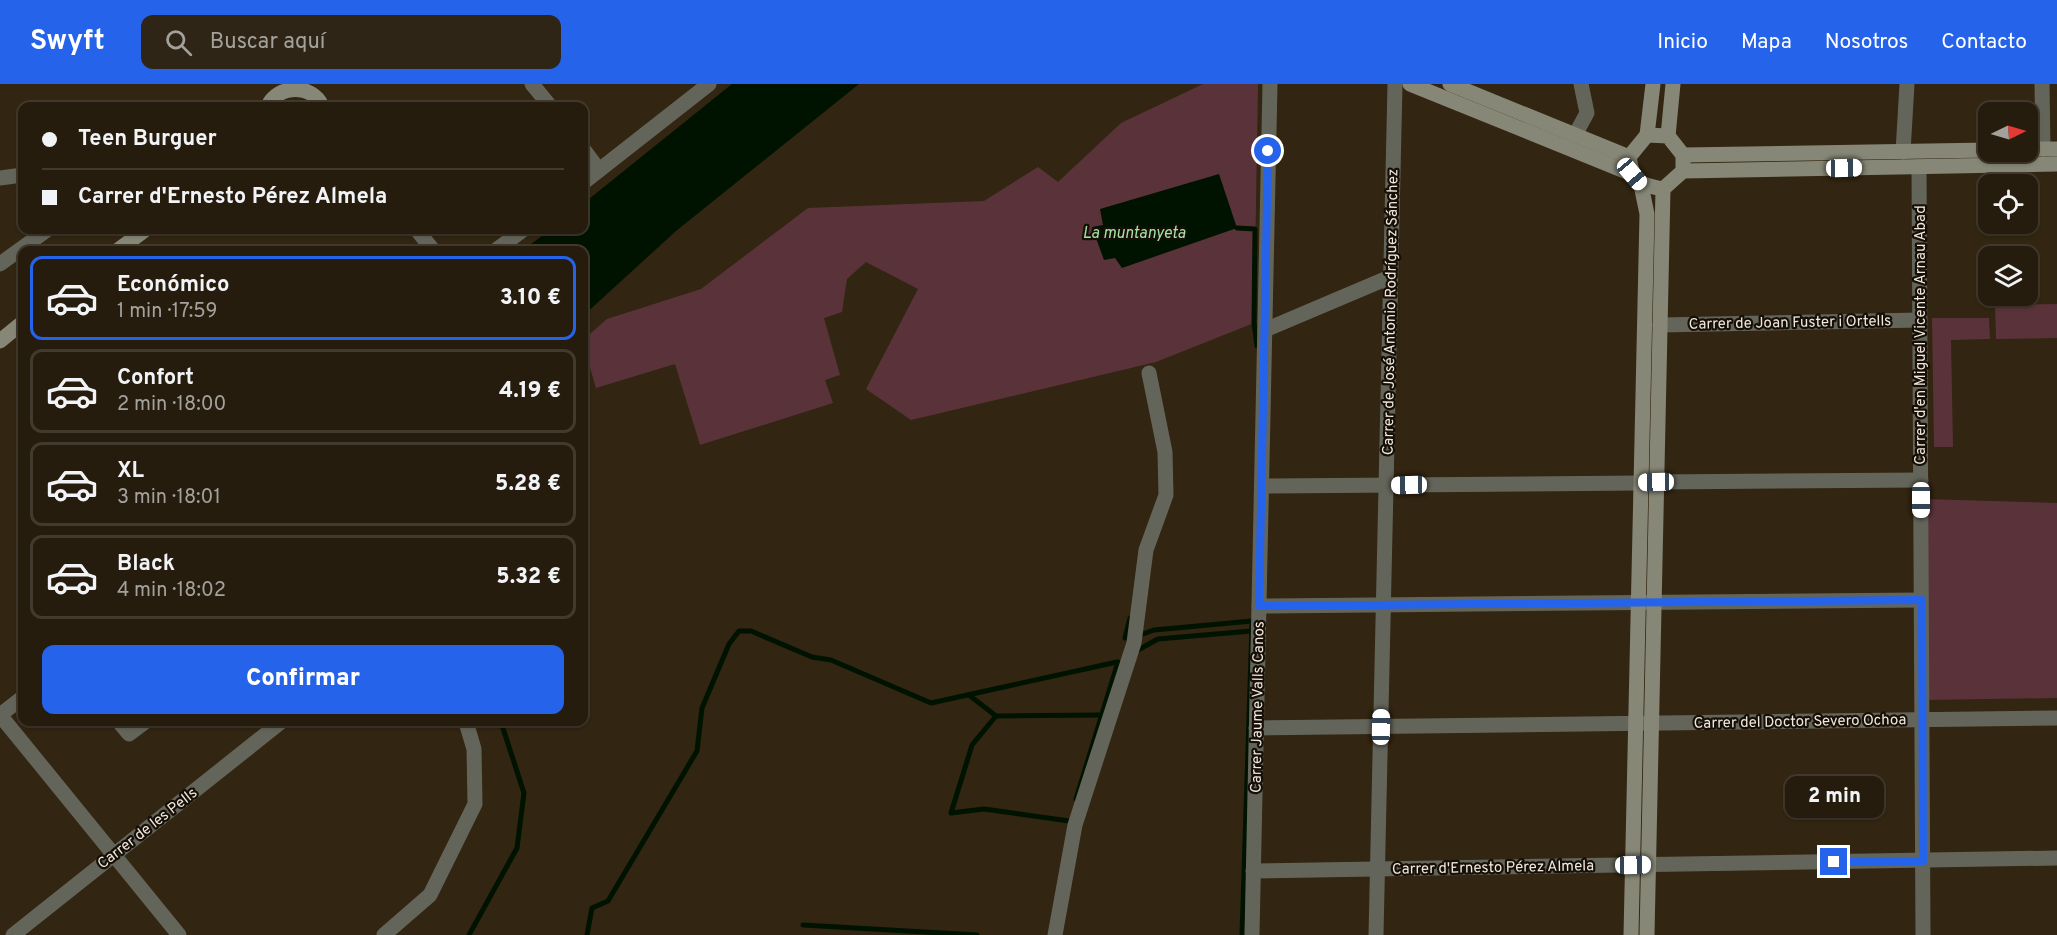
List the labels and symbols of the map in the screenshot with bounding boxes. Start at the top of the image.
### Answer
north arrow [1978,102,2038,162]
route start [1254,137,1281,164]
car [1614,154,1650,194]
car [1826,159,1862,177]
street label: Carrer de José Antonio Rodríguez Sánchez [1380,169,1403,455]
street label: Carrer d'en Miguel Vicente Arnau Abad [1912,205,1931,465]
water label: La muntanyeta [1083,224,1186,244]
street label: Carrer de Joan Fuster i Ortells [1689,312,1892,335]
car [1638,473,1674,491]
car [1391,476,1427,494]
car [1912,482,1930,518]
street label: Carrer Jaume Valls Canos [1248,621,1269,793]
car [1372,709,1390,745]
street label: Carrer del Doctor Severo Ochoa [1693,711,1907,734]
callout: 2 min [1784,775,1884,817]
street label: Carrer de les Pells [94,784,202,874]
route end [1820,848,1847,875]
car [1615,856,1651,874]
street label: Carrer d'Ernesto Pérez Almela [1392,857,1594,880]

